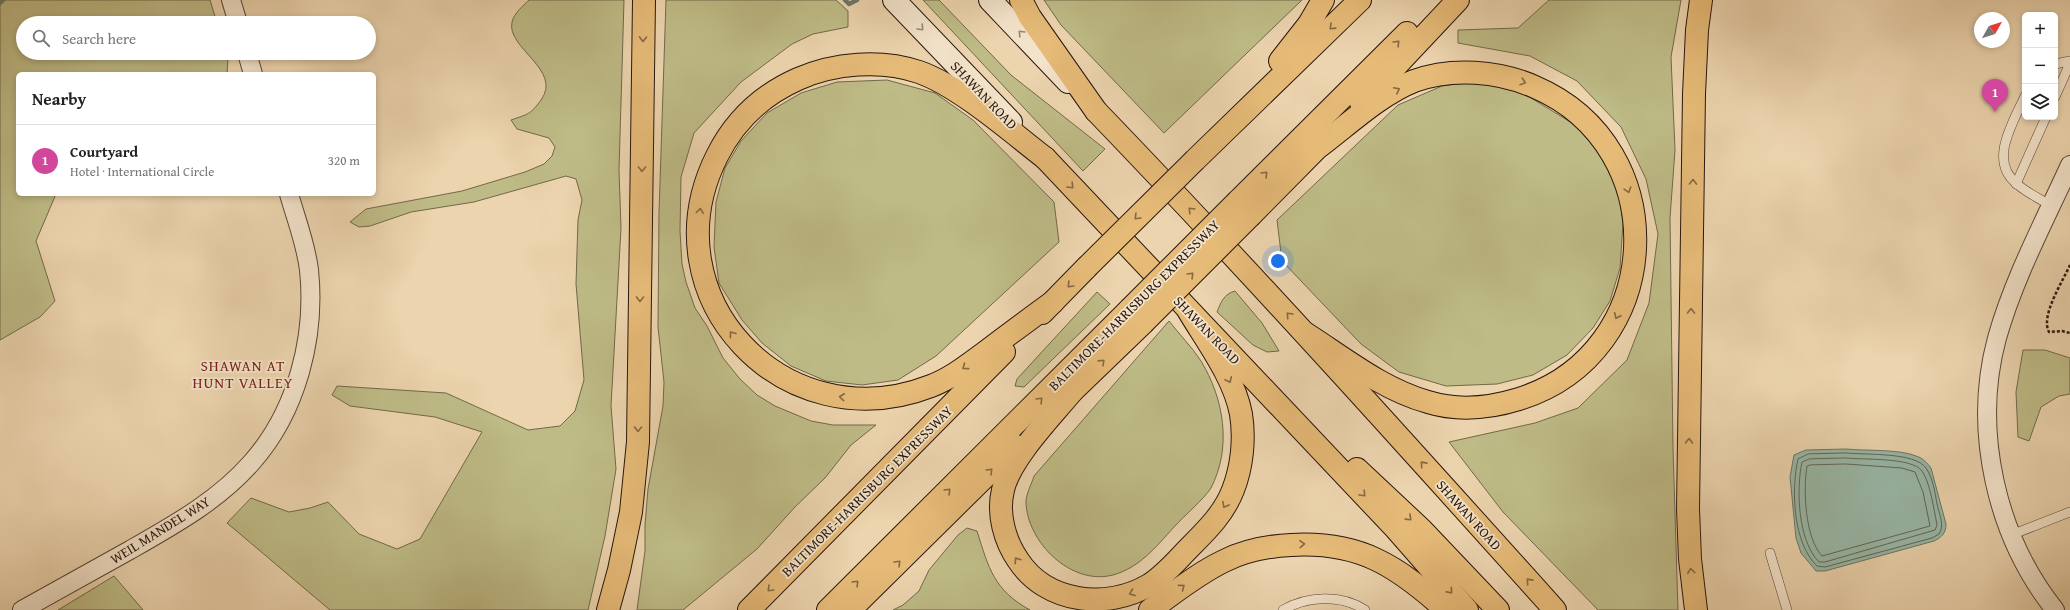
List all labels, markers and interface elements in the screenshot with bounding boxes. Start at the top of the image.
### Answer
north arrow [1974,12,2010,48]
map controls [2022,12,2058,120]
button: + [2022,12,2058,48]
search box [16,16,376,60]
one-way arrow [1329,22,1337,30]
one-way arrow [916,23,924,31]
icon: search [30,27,52,49]
text: Search here [62,28,136,49]
one-way arrow [1019,30,1026,37]
one-way arrow [639,36,648,42]
one-way arrow [1392,40,1400,47]
button: − [2022,48,2058,84]
street label: SHAWAN ROAD [946,56,1022,134]
one-way arrow [1519,77,1526,86]
pin: 1 [1982,79,2008,112]
button: layers [2022,84,2058,120]
text: Nearby [32,86,86,111]
one-way arrow [1392,87,1400,95]
text: Courtyard [70,141,138,162]
text: 1 [42,151,48,170]
text: 320 m [328,151,360,170]
text: Hotel · International Circle [70,162,214,181]
one-way arrow [638,166,646,172]
one-way arrow [1260,171,1268,179]
one-way arrow [1689,178,1697,184]
one-way arrow [1067,181,1074,189]
one-way arrow [1623,187,1632,194]
one-way arrow [1188,207,1196,215]
one-way arrow [695,208,704,214]
one-way arrow [1134,212,1142,220]
street label: BALTIMORE-HARRISBURG EXPRESSWAY [1044,215,1224,395]
your location [1268,251,1288,271]
one-way arrow [1186,272,1194,280]
one-way arrow [1067,280,1075,288]
street label: SHAWAN ROAD [1169,291,1245,369]
one-way arrow [636,296,644,302]
one-way arrow [1687,308,1695,314]
one-way arrow [1614,312,1622,320]
one-way arrow [1287,313,1294,320]
one-way arrow [730,331,737,338]
district label: SHAWAN AT HUNT VALLEY [192,355,294,393]
one-way arrow [1097,359,1105,367]
one-way arrow [962,362,969,370]
one-way arrow [1224,376,1232,383]
one-way arrow [839,393,845,402]
one-way arrow [1035,397,1043,404]
street label: BALTIMORE-HARRISBURG EXPRESSWAY [777,401,957,581]
one-way arrow [634,426,642,432]
one-way arrow [1685,438,1693,444]
one-way arrow [1420,461,1428,469]
one-way arrow [985,468,993,476]
street label: SHAWAN ROAD [1432,475,1506,555]
one-way arrow [943,488,951,496]
one-way arrow [1358,489,1366,497]
street label: WEIL MANDEL WAY [106,491,214,569]
one-way arrow [1223,501,1230,508]
one-way arrow [1404,513,1412,521]
one-way arrow [1299,540,1305,549]
one-way arrow [1015,557,1022,564]
one-way arrow [893,560,901,568]
one-way arrow [1687,568,1696,574]
one-way arrow [1526,578,1533,586]
one-way arrow [851,580,859,587]
one-way arrow [767,584,775,592]
one-way arrow [1178,584,1185,592]
one-way arrow [1445,586,1452,593]
one-way arrow [1129,588,1136,596]

